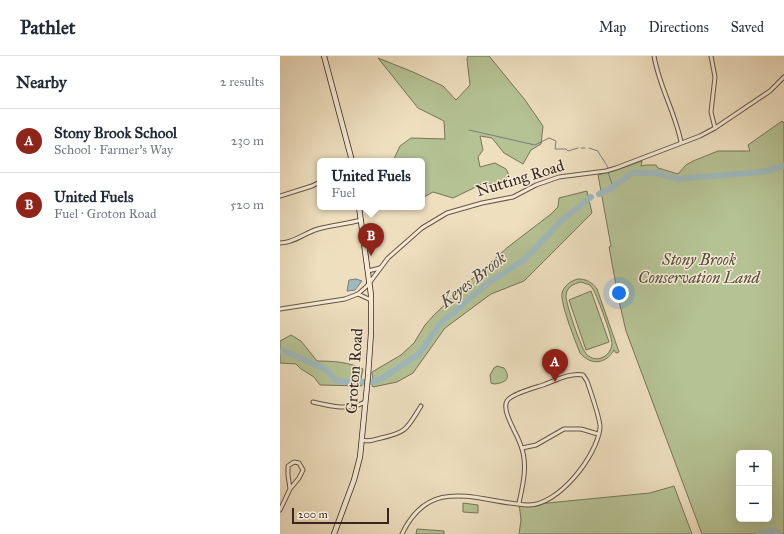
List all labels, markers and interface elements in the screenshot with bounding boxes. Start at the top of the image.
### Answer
text: Pathlet [20,16,76,39]
text: Map [599,19,626,36]
text: Directions [648,19,709,36]
text: Saved [731,19,764,36]
text: Nearby [16,72,67,93]
text: 2 results [220,74,264,90]
text: Stony Brook School [54,124,177,142]
text: A [25,133,33,149]
text: 230 m [231,133,264,149]
text: School · Farmer's Way [54,142,173,158]
street label: Nutting Road [474,156,567,201]
popup [317,158,425,210]
text: United Fuels [331,167,411,185]
text: Fuel [331,185,356,201]
text: United Fuels [54,188,133,206]
text: B [25,197,33,213]
text: 520 m [230,197,264,213]
text: Fuel · Groton Road [54,206,156,222]
pin: B [358,223,384,256]
water label: Keyes Brook [435,247,511,313]
park label: Stony Brook Conservation Land [638,250,762,287]
your location [609,283,629,303]
street label: Groton Road [342,328,366,414]
pin: A [542,349,568,382]
map controls [736,450,772,522]
button: + [736,450,772,486]
button: − [736,486,772,522]
scale bar [292,506,389,525]
text: 200 m [298,508,328,521]

